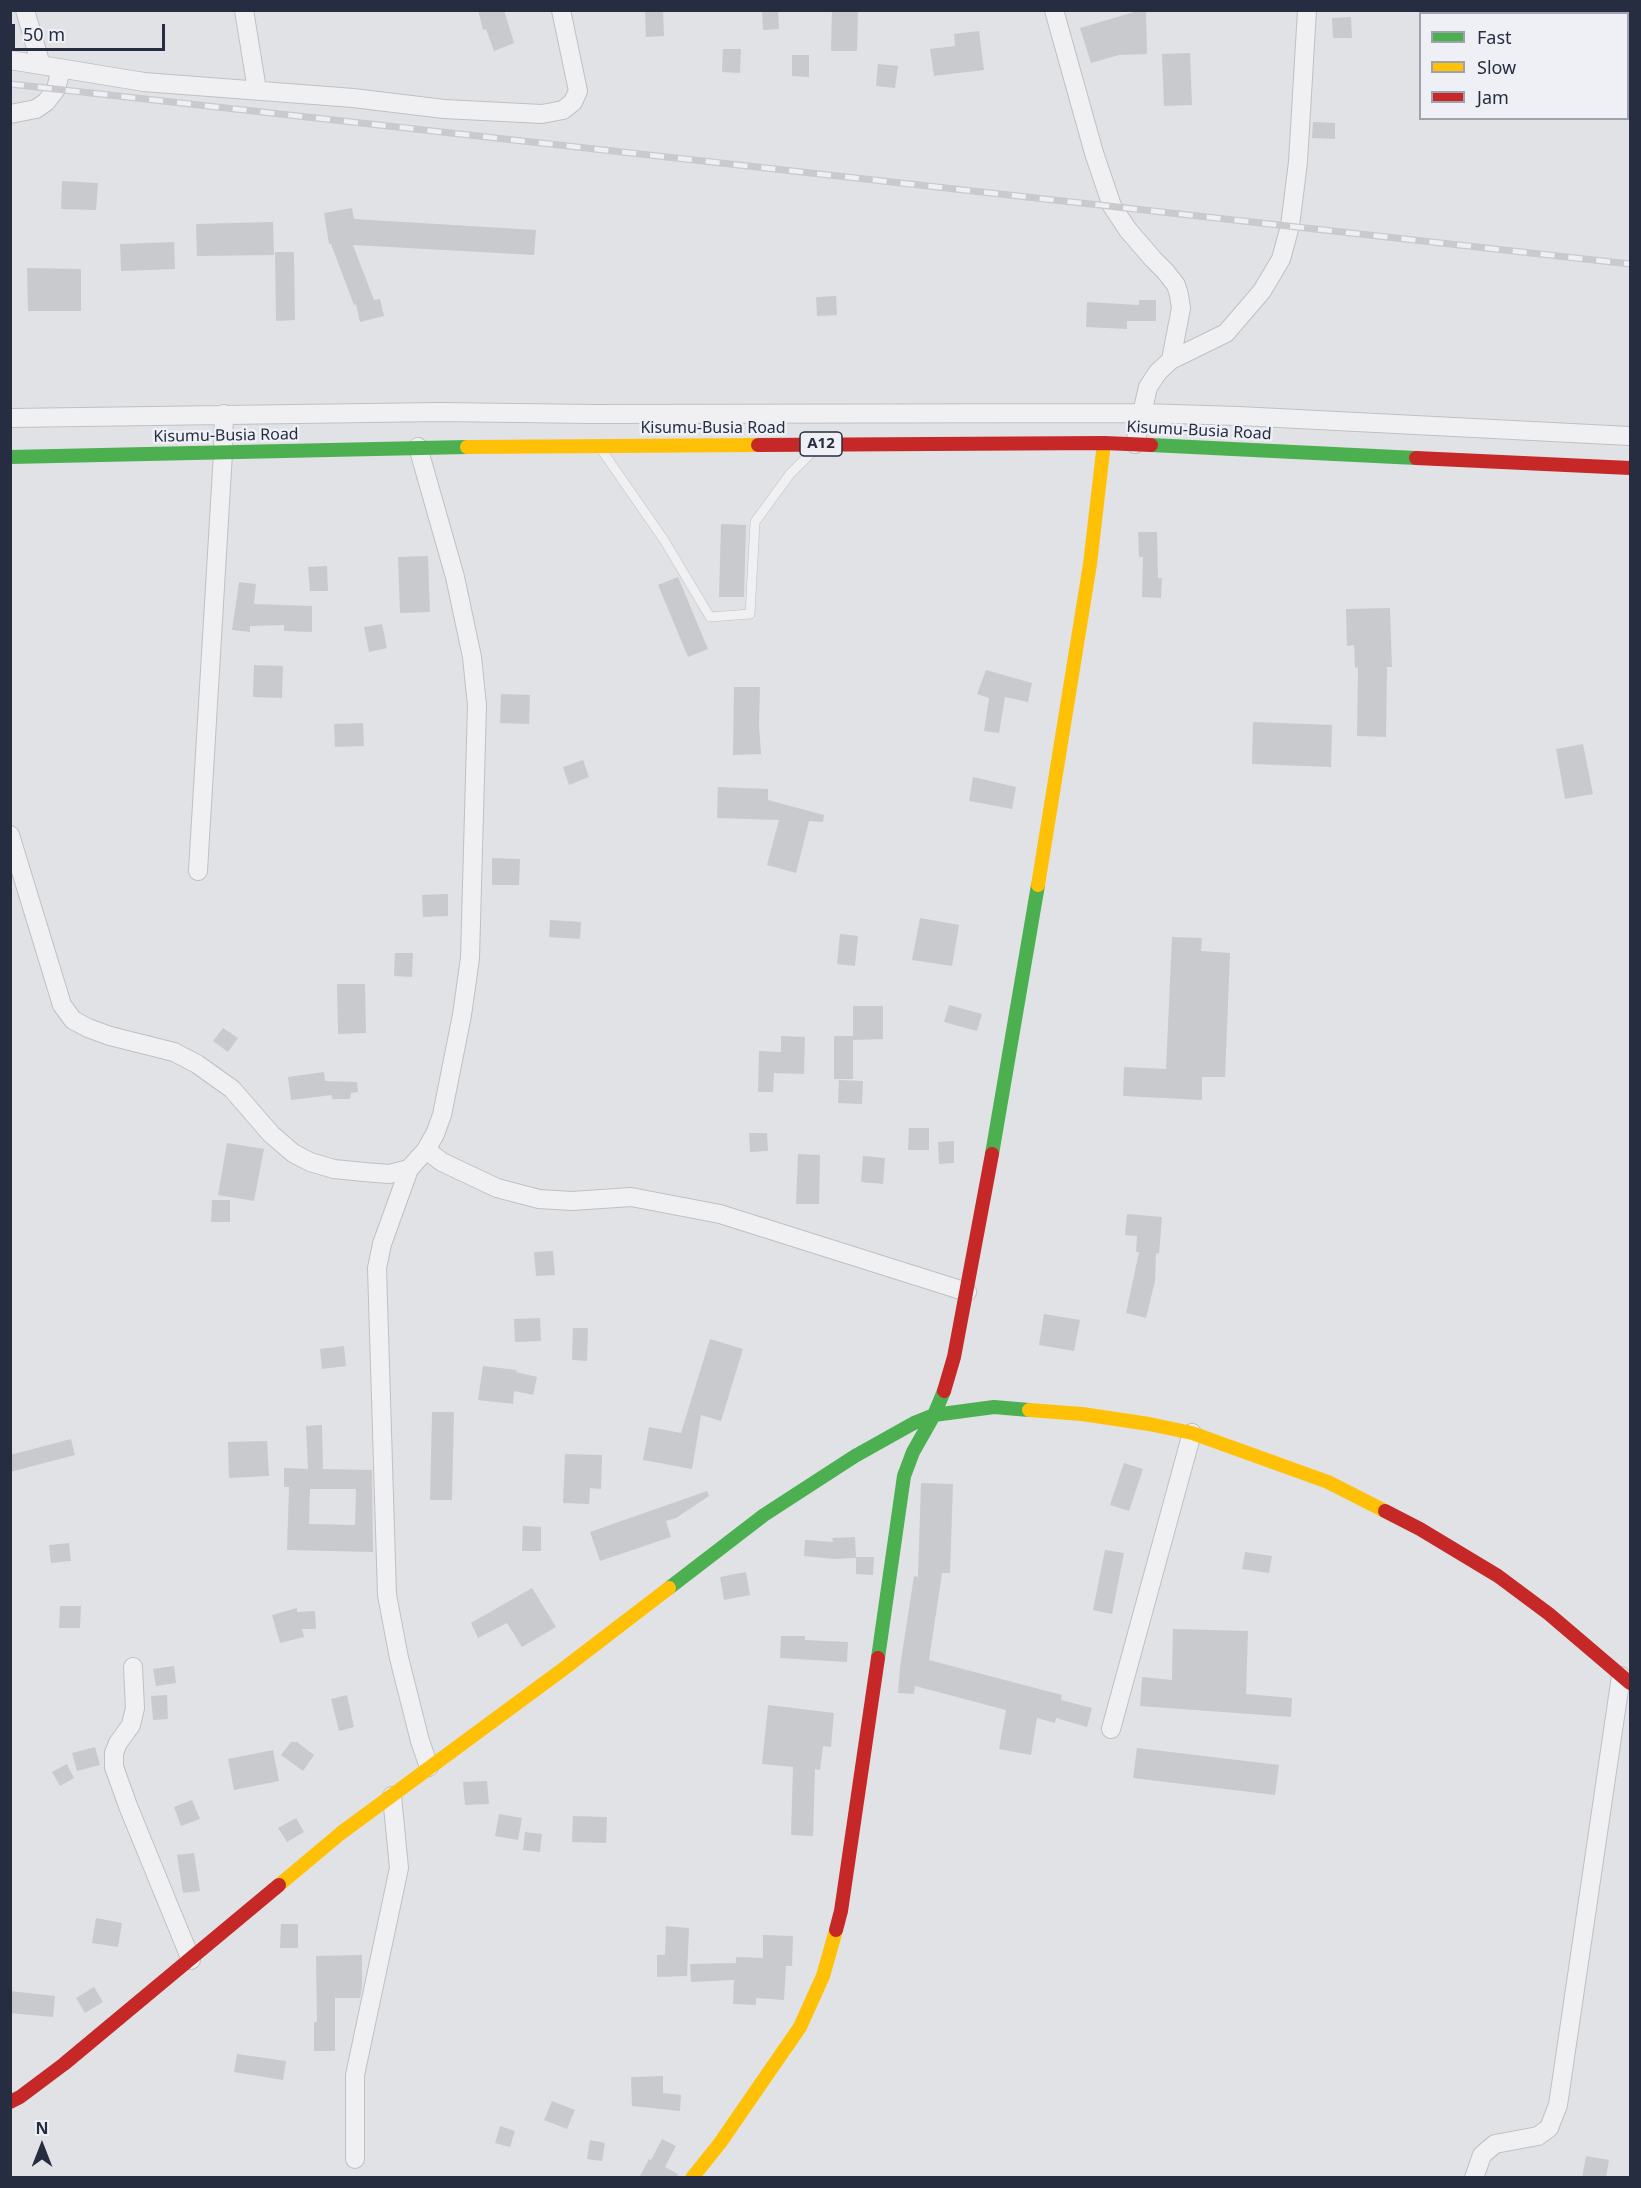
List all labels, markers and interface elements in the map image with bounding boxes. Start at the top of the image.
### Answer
scale bar [15,12,168,50]
legend [1419,12,1629,120]
text: 50 m [23,22,65,46]
text: Fast [1477,25,1512,49]
text: Slow [1477,55,1516,79]
text: Jam [1477,85,1509,109]
street label: Kisumu-Busia Road [640,418,786,438]
street label: Kisumu-Busia Road [1126,418,1272,444]
street label: Kisumu-Busia Road [153,425,299,447]
road number: A12 [800,432,842,456]
north arrow [12,2116,72,2176]
text: N [35,2117,49,2139]

